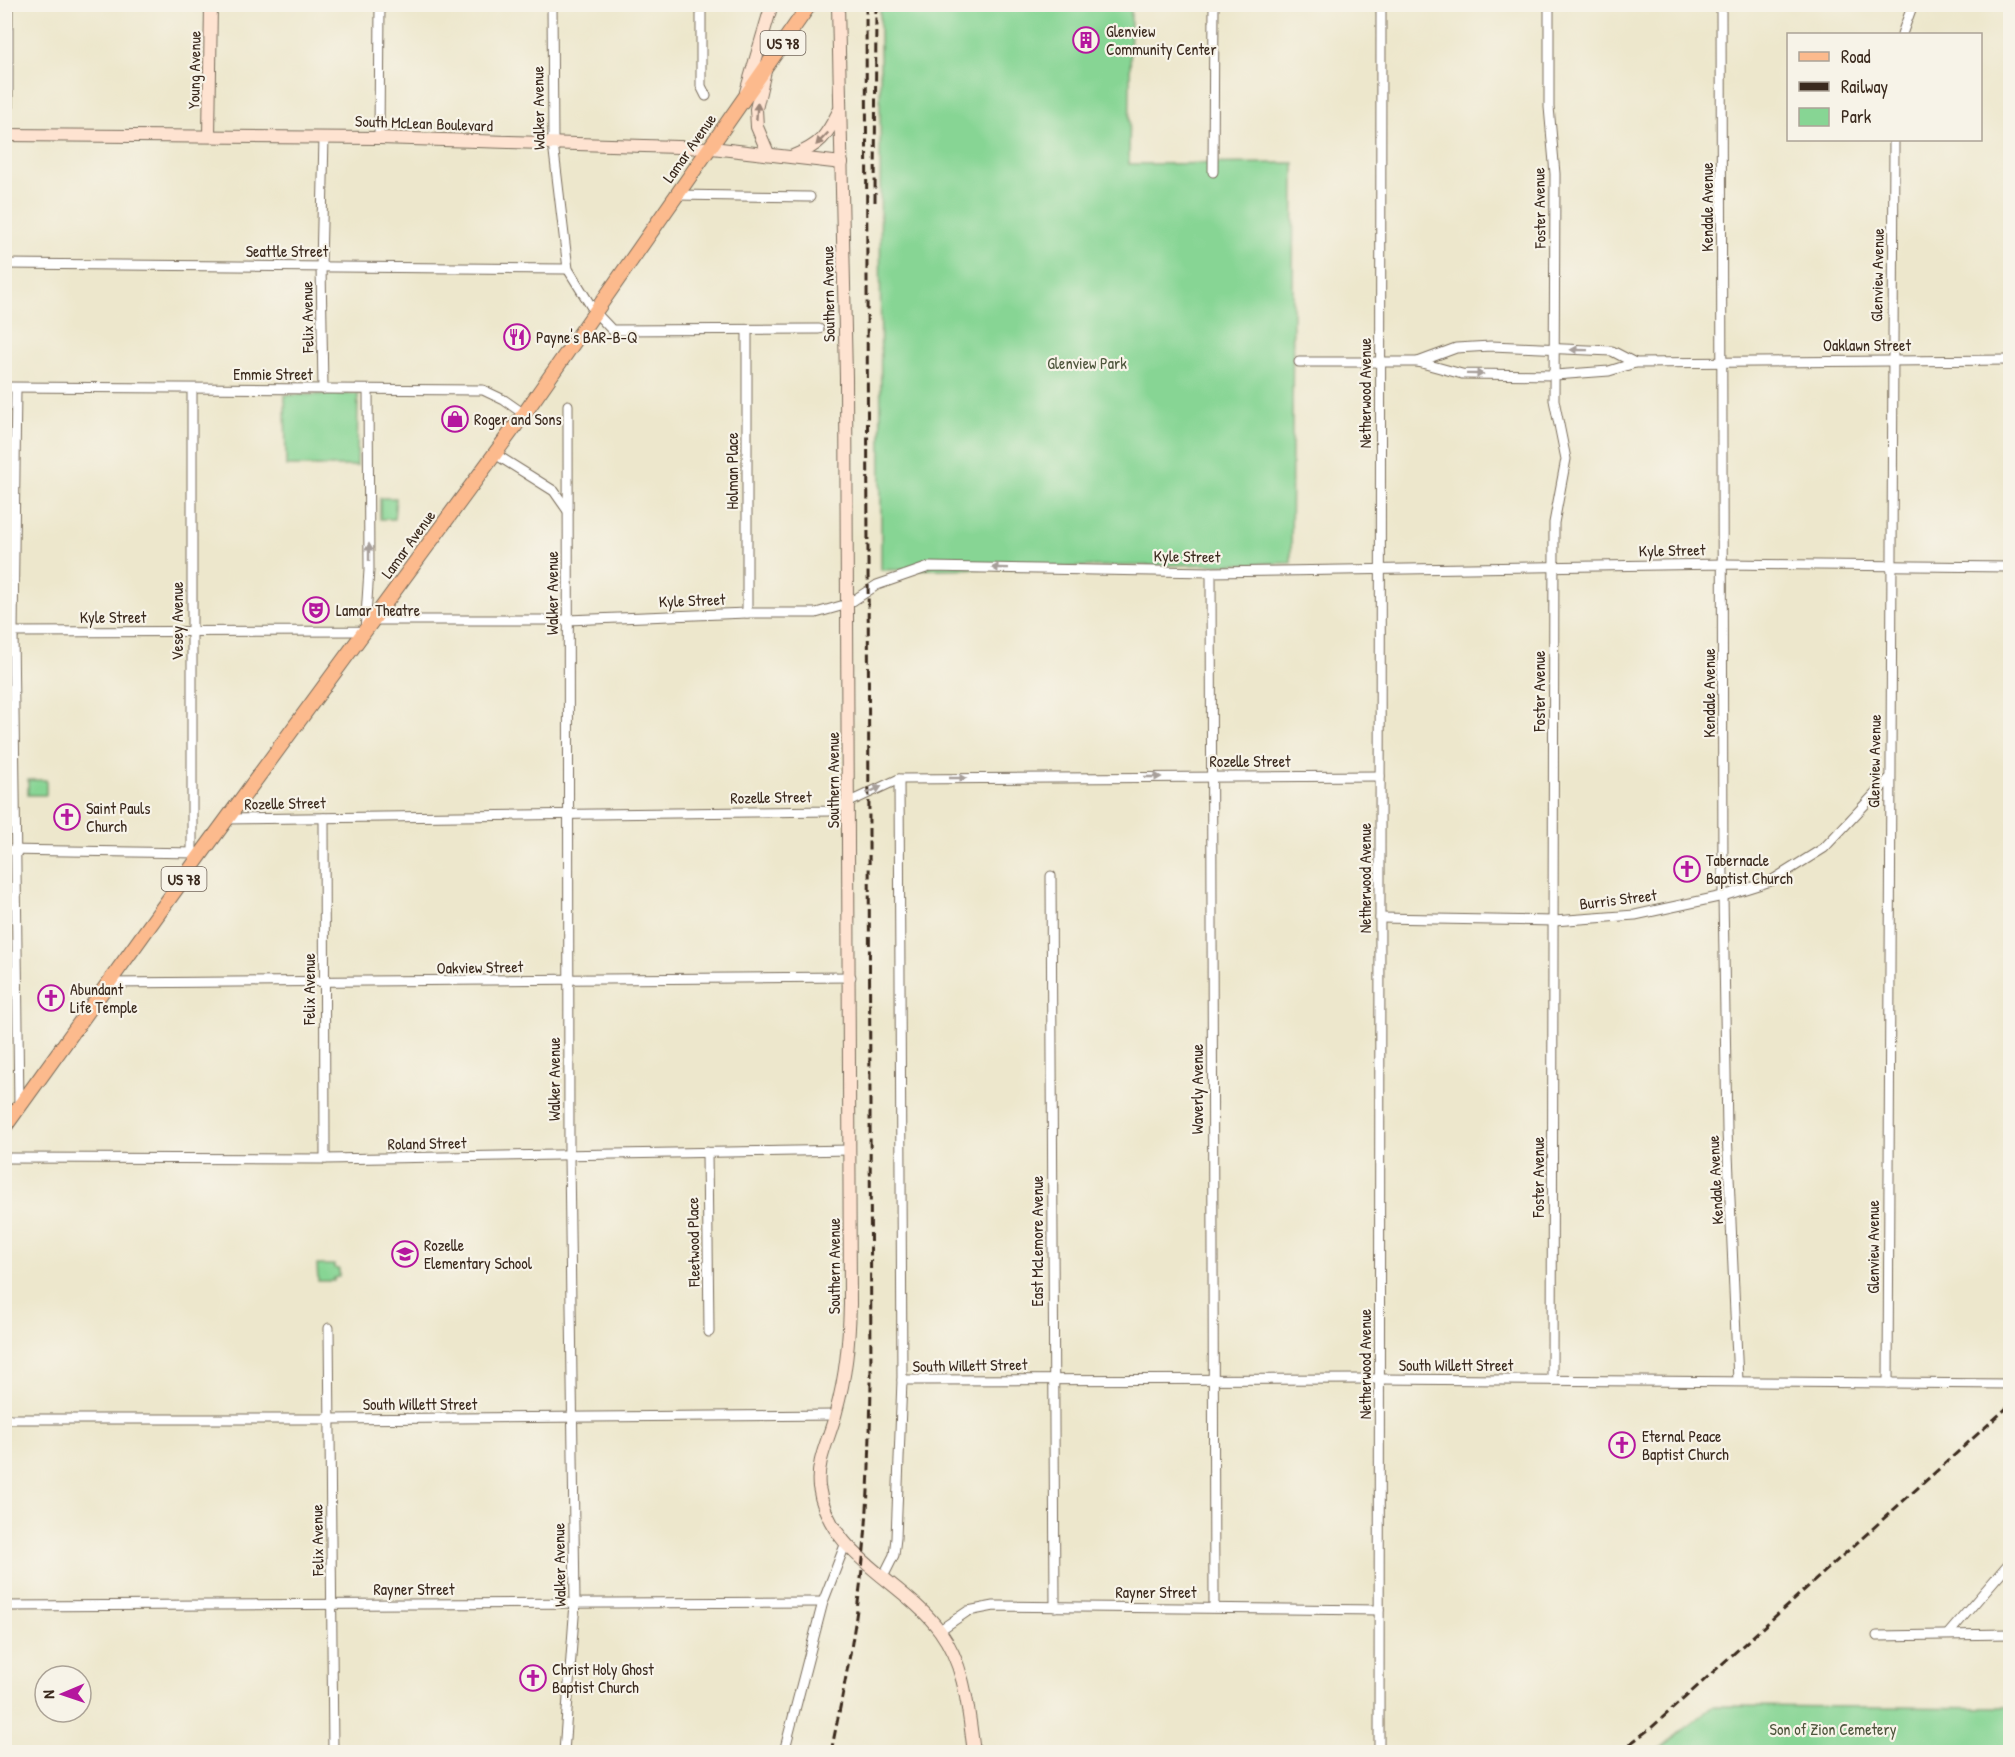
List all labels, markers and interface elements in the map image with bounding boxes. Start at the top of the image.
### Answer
place label: Glenview Community Center [1106,20,1217,60]
building icon: Glenview Community Center [1071,25,1101,55]
street label: Young Avenue [182,30,206,109]
road number: US 78 [760,31,806,55]
legend [1787,33,1982,141]
text: Road [1841,44,1871,69]
street label: Walker Avenue [526,65,550,150]
text: Railway [1841,74,1888,99]
one-way arrow [753,101,762,120]
text: Park [1841,104,1872,129]
street label: Lamar Avenue [657,108,721,187]
street label: South McLean Boulevard [355,110,493,136]
one-way arrow [815,131,829,146]
street label: Kendale Avenue [1696,162,1718,252]
street label: Foster Avenue [1527,167,1551,250]
street label: Glenview Avenue [1865,227,1889,322]
street label: Seattle Street [246,240,329,262]
street label: Southern Avenue [816,245,840,342]
street label: Felix Avenue [295,280,319,354]
restaurant icon: Payne's BAR-B-Q [502,322,532,352]
place label: Payne's BAR-B-Q [536,326,638,348]
street label: Oaklawn Street [1823,334,1911,356]
street label: Netherwood Avenue [1354,337,1376,448]
one-way arrow [1570,345,1589,355]
park label: Glenview Park [1047,352,1127,374]
street label: Emmie Street [233,363,313,385]
one-way arrow [1466,369,1485,379]
shop icon: Roger and Sons [440,404,470,434]
place label: Roger and Sons [474,408,562,430]
street label: Holman Place [721,432,743,510]
street label: Lamar Avenue [376,505,441,583]
street label: Kyle Street [1638,538,1706,562]
one-way arrow [364,542,374,561]
street label: Kyle Street [1153,544,1221,568]
street label: Walker Avenue [541,550,563,635]
one-way arrow [991,563,1010,573]
street label: Vesey Avenue [166,581,188,660]
street label: Kyle Street [658,588,726,612]
theatre icon: Lamar Theatre [301,595,331,625]
place label: Lamar Theatre [336,599,421,621]
street label: Kyle Street [80,606,147,628]
street label: Kendale Avenue [1698,648,1720,738]
street label: Foster Avenue [1528,650,1550,732]
street label: Glenview Avenue [1862,713,1886,808]
street label: Southern Avenue [822,731,844,828]
street label: Rozelle Street [1209,750,1291,772]
one-way arrow [1143,772,1162,782]
one-way arrow [948,774,967,783]
street label: Rozelle Street [730,785,812,809]
one-way arrow [865,786,883,796]
street label: Rozelle Street [244,791,326,815]
place label: Saint Pauls Church [86,797,150,837]
church icon: Saint Pauls Church [52,802,82,832]
street label: Netherwood Avenue [1354,822,1376,933]
place label: Tabernacle Baptist Church [1706,849,1793,889]
church icon: Tabernacle Baptist Church [1672,854,1702,884]
road number: US 78 [162,867,207,891]
street label: Burris Street [1578,883,1658,915]
street label: Felix Avenue [298,953,320,1026]
street label: Oakview Street [437,955,524,979]
place label: Abundant Life Temple [70,978,138,1018]
church icon: Abundant Life Temple [36,983,66,1013]
street label: Walker Avenue [543,1036,565,1121]
street label: Waverly Avenue [1186,1043,1208,1134]
street label: Roland Street [387,1131,467,1155]
street label: Kendale Avenue [1702,1134,1728,1225]
street label: Foster Avenue [1527,1136,1549,1218]
street label: East McLemore Avenue [1026,1175,1048,1306]
street label: Fleetwood Place [681,1196,705,1288]
street label: Glenview Avenue [1862,1200,1884,1294]
street label: Southern Avenue [823,1217,845,1314]
place label: Rozelle Elementary School [424,1234,533,1274]
school or university icon: Rozelle Elementary School [390,1239,420,1269]
street label: Netherwood Avenue [1354,1308,1376,1419]
street label: South Willett Street [912,1353,1028,1377]
street label: South Willett Street [1399,1354,1514,1376]
street label: South Willett Street [363,1393,478,1415]
place label: Eternal Peace Baptist Church [1642,1425,1729,1465]
church icon: Eternal Peace Baptist Church [1607,1430,1637,1460]
street label: Felix Avenue [305,1503,329,1577]
street label: Walker Avenue [547,1522,571,1607]
street label: Rayner Street [374,1578,455,1600]
street label: Rayner Street [1116,1581,1197,1603]
place label: Christ Holy Ghost Baptist Church [552,1658,654,1698]
church icon: Christ Holy Ghost Baptist Church [518,1663,548,1693]
north arrow [33,1664,93,1724]
text: N [37,1689,59,1699]
park label: Son of Zion Cemetery [1770,1718,1897,1740]

